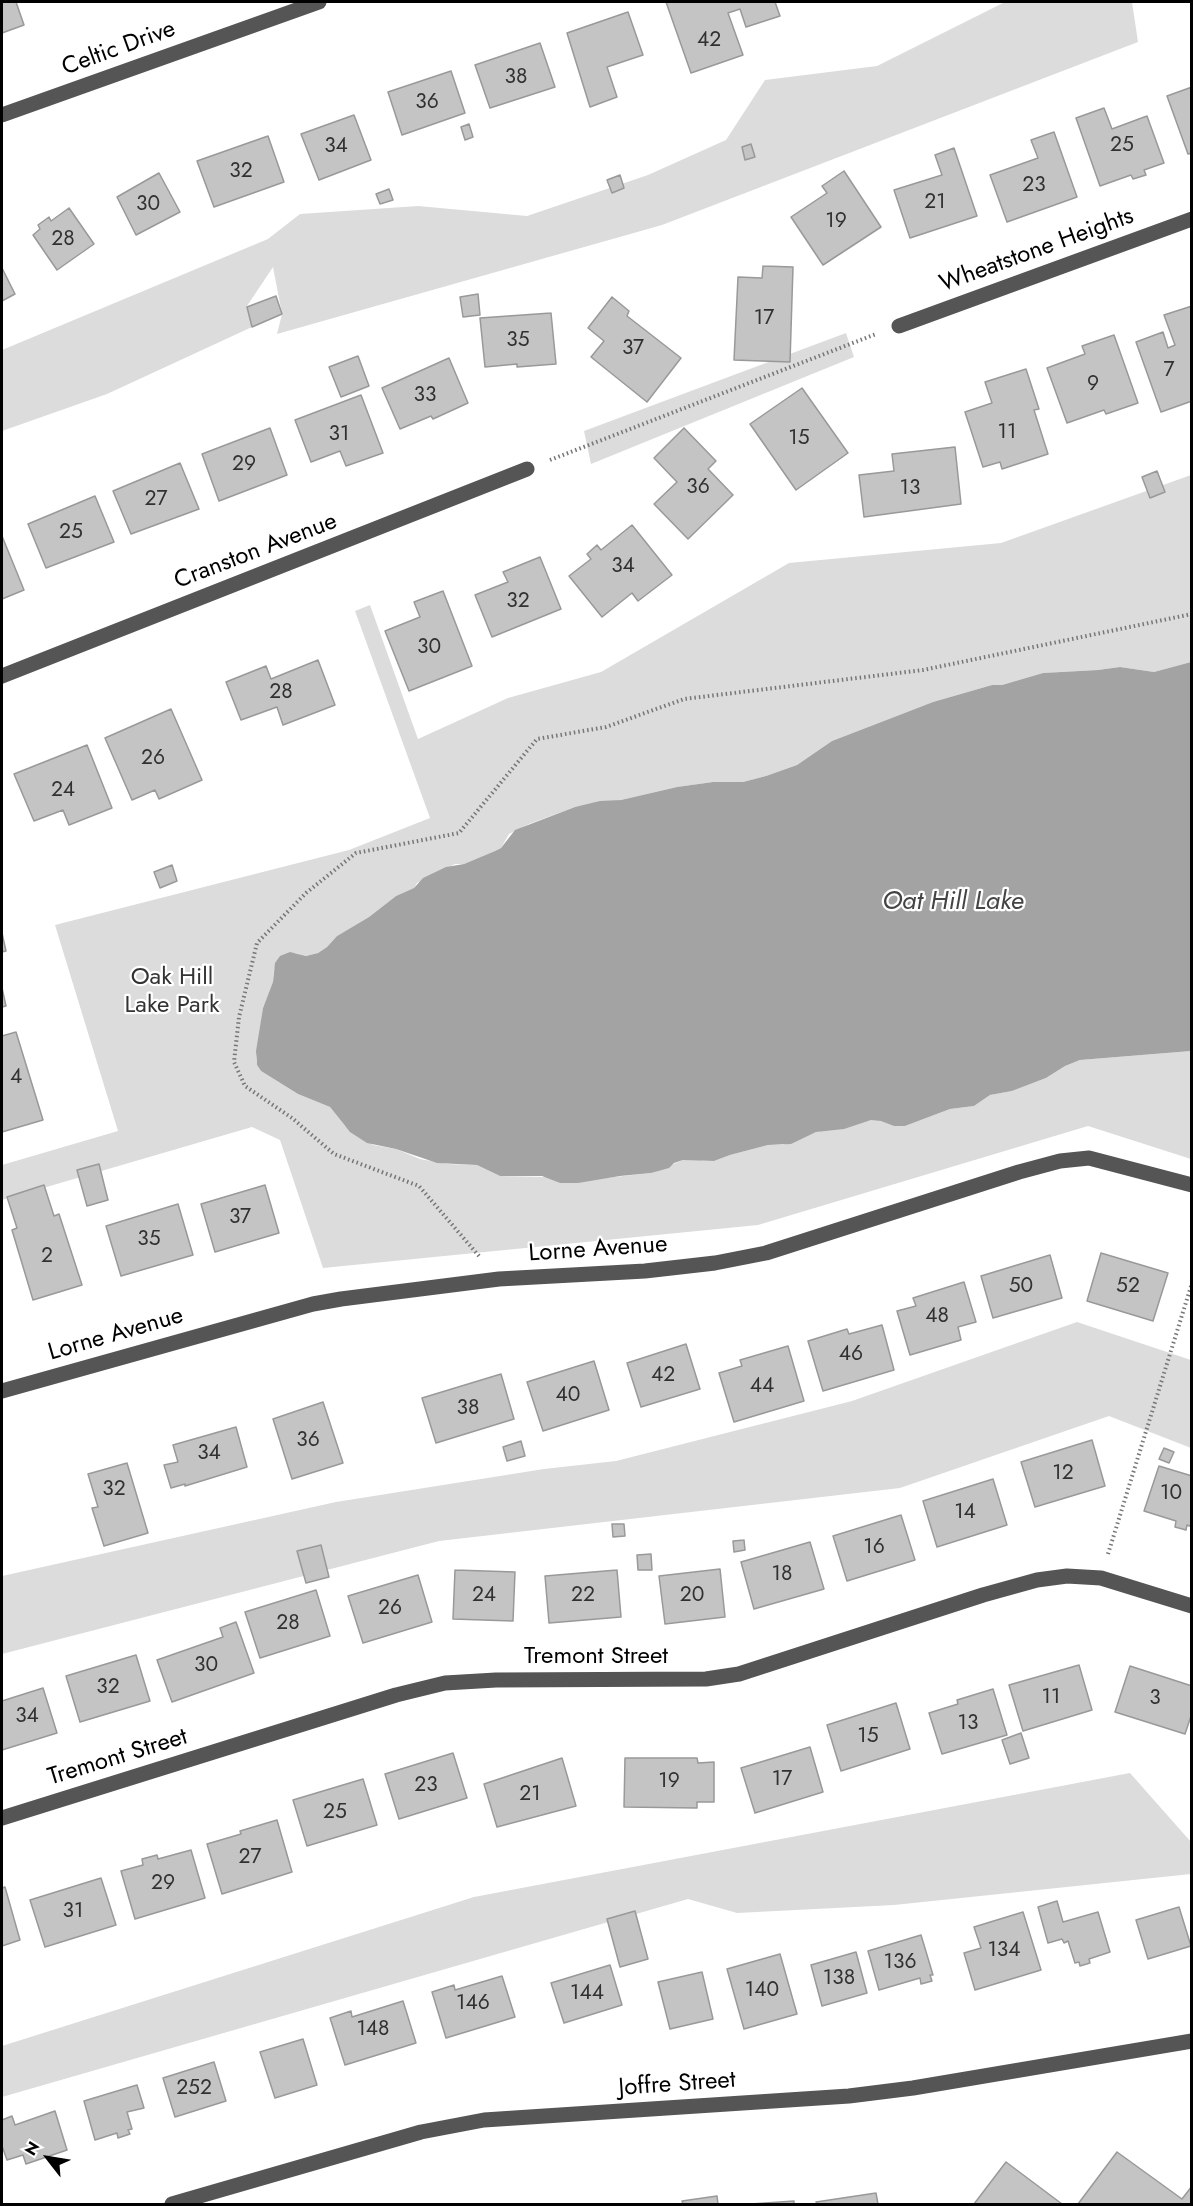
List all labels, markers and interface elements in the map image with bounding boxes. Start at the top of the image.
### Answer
street label: Celtic Drive [58,15,180,83]
house number: 42 [697,28,721,54]
house number: 38 [505,65,527,91]
house number: 36 [415,90,439,116]
house number: 25 [1110,133,1134,159]
house number: 34 [324,134,348,160]
house number: 32 [229,159,253,185]
house number: 23 [1022,173,1046,199]
house number: 21 [924,190,946,216]
house number: 30 [136,192,160,218]
street label: Wheatstone Heights [936,203,1138,299]
house number: 19 [825,209,847,235]
house number: 28 [51,227,75,253]
house number: 17 [754,306,774,332]
house number: 35 [506,328,530,354]
house number: 37 [622,336,644,362]
house number: 7 [1163,358,1175,384]
house number: 9 [1087,372,1099,398]
house number: 33 [414,383,436,409]
house number: 11 [998,420,1016,446]
house number: 31 [329,422,349,448]
house number: 15 [788,426,810,452]
house number: 29 [232,452,256,478]
house number: 36 [686,475,710,501]
house number: 13 [900,476,920,502]
house number: 27 [145,487,167,513]
street label: Cranston Avenue [171,508,341,596]
house number: 25 [59,520,83,546]
house number: 34 [611,554,635,580]
house number: 32 [506,589,530,615]
house number: 30 [417,635,441,661]
house number: 28 [269,680,293,706]
house number: 26 [141,746,165,772]
house number: 24 [51,778,75,804]
water label: Oat Hill Lake [882,887,1024,919]
park label: Oak Hill Lake Park [125,964,219,1020]
house number: 4 [10,1065,22,1091]
house number: 37 [229,1205,251,1231]
house number: 35 [137,1227,161,1253]
street label: Lorne Avenue [528,1231,668,1269]
house number: 2 [41,1244,53,1270]
house number: 50 [1009,1274,1033,1300]
house number: 52 [1116,1274,1140,1300]
street label: Lorne Avenue [45,1302,187,1368]
house number: 48 [925,1304,949,1330]
house number: 46 [839,1342,863,1368]
house number: 42 [651,1363,675,1389]
house number: 44 [750,1374,774,1400]
house number: 40 [556,1383,580,1409]
house number: 38 [457,1396,479,1422]
house number: 36 [296,1428,320,1454]
house number: 34 [197,1441,221,1467]
house number: 12 [1052,1461,1074,1487]
house number: 32 [102,1477,126,1503]
house number: 10 [1160,1481,1182,1507]
house number: 14 [954,1500,976,1526]
house number: 16 [863,1535,885,1561]
house number: 18 [772,1562,792,1588]
house number: 24 [472,1583,496,1609]
house number: 22 [571,1583,595,1609]
house number: 20 [680,1583,704,1609]
house number: 26 [378,1596,402,1622]
house number: 28 [276,1611,300,1637]
street label: Tremont Street [524,1643,668,1671]
house number: 30 [194,1653,218,1679]
house number: 32 [96,1675,120,1701]
house number: 11 [1042,1685,1060,1711]
house number: 3 [1149,1686,1161,1712]
house number: 34 [15,1704,39,1730]
house number: 13 [958,1711,978,1737]
street label: Tremont Street [45,1723,191,1793]
house number: 15 [857,1724,879,1750]
house number: 17 [772,1767,792,1793]
house number: 19 [658,1769,680,1795]
house number: 23 [414,1773,438,1799]
house number: 21 [519,1782,541,1808]
house number: 25 [323,1800,347,1826]
house number: 27 [239,1845,261,1871]
house number: 29 [151,1871,175,1897]
house number: 31 [63,1899,83,1925]
house number: 134 [987,1938,1021,1964]
house number: 136 [883,1950,917,1976]
house number: 138 [823,1966,855,1992]
house number: 140 [745,1978,779,2004]
house number: 144 [570,1981,604,2007]
house number: 146 [456,1991,490,2017]
house number: 148 [356,2017,390,2043]
street label: Joffre Street [617,2067,737,2103]
house number: 252 [176,2076,212,2102]
north arrow [18,2128,78,2188]
text: N [19,2137,45,2160]

